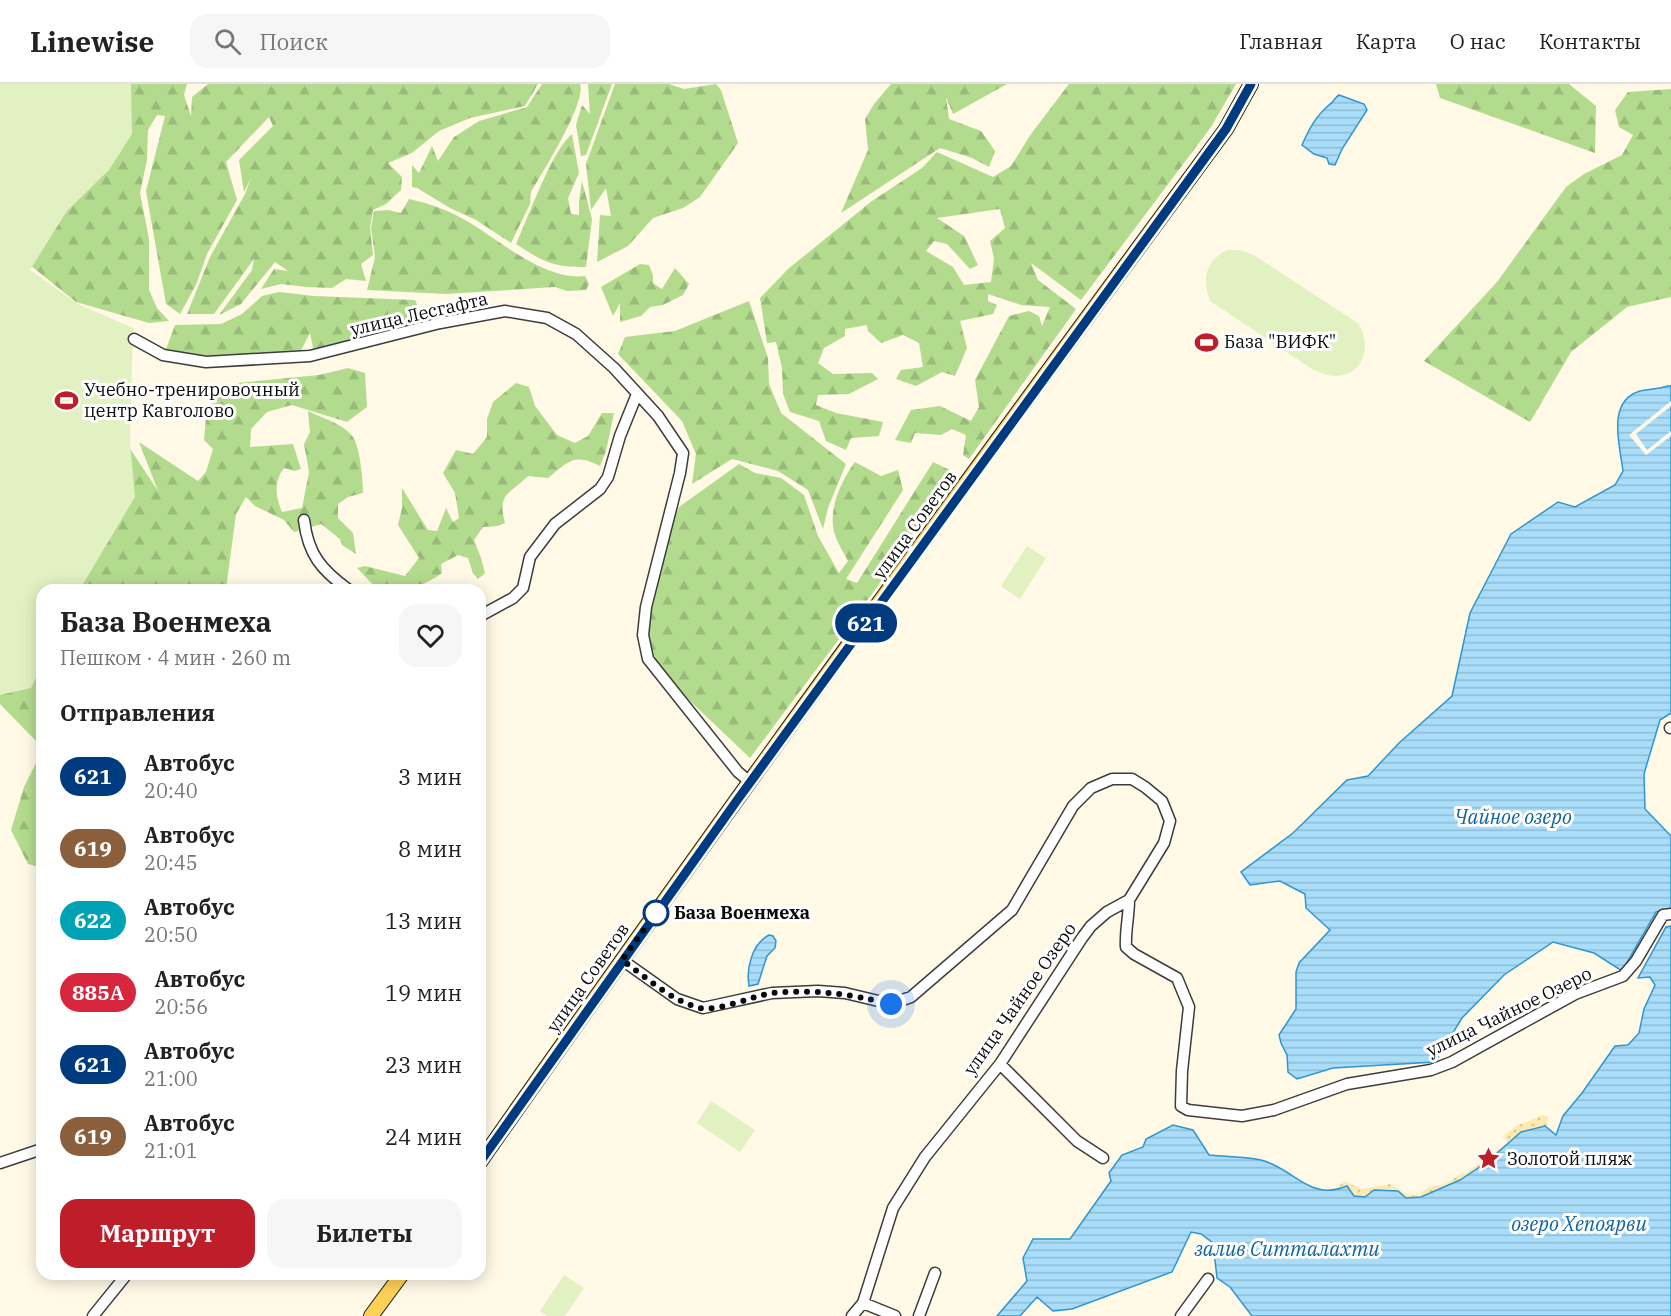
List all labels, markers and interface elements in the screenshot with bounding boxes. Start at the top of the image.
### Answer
search box [190,14,610,68]
text: Linewise [30,23,154,60]
icon: search [211,25,244,58]
text: Поиск [259,27,328,56]
text: Главная [1239,27,1323,55]
text: Карта [1356,27,1417,55]
text: О нас [1450,27,1506,55]
text: Контакты [1539,27,1641,55]
street label: улица Лесгафта [348,286,490,341]
sports icon: База "ВИФК" [1193,329,1219,355]
place label: База "ВИФК" [1224,330,1336,353]
place label: Учебно-тренировочный центр Кавголово [84,378,300,422]
sports icon: Учебно-тренировочный центр Кавголово [53,387,79,413]
street label: улица Советов [867,466,962,584]
text: База Военмеха [60,603,272,640]
button: heart [399,604,462,667]
line badge: 621 [832,604,900,642]
text: 621 [847,609,885,637]
text: Пешком · 4 мин · 260 m [60,644,291,671]
text: Отправления [60,698,215,727]
text: Автобус [144,748,235,777]
text: 621 [74,762,112,790]
text: 3 мин [398,762,462,791]
text: 20:40 [144,777,198,804]
water label: Чайное озеро [1454,803,1572,830]
text: Автобус [144,820,235,849]
text: 619 [74,834,112,862]
text: 8 мин [398,834,462,863]
text: 20:45 [144,849,198,876]
text: Автобус [144,892,235,921]
marker: База Военмеха [643,900,669,926]
place label: База Военмеха [674,901,810,924]
text: 622 [74,906,112,934]
text: 13 мин [385,906,462,935]
street label: улица Советов [541,918,634,1037]
street label: улица Чайное Озеро [958,918,1081,1080]
text: 20:50 [144,921,198,948]
street label: улица Чайное Озеро [1422,962,1595,1062]
text: Автобус [154,964,245,993]
text: 885А [72,978,124,1006]
text: 19 мин [385,978,462,1007]
your location [876,989,906,1019]
text: 20:56 [154,993,208,1020]
text: Автобус [144,1036,235,1065]
text: 621 [74,1050,112,1078]
text: 23 мин [385,1050,462,1079]
text: 21:00 [144,1065,198,1092]
text: Автобус [144,1108,235,1137]
text: 619 [74,1122,112,1150]
text: 24 мин [385,1122,462,1151]
text: 21:01 [144,1137,198,1164]
place icon: Золотой пляж [1476,1146,1502,1172]
place label: Золотой пляж [1507,1147,1633,1170]
button: Маршрут [60,1199,255,1268]
button: Билеты [267,1199,462,1268]
water label: озеро Хепоярви [1511,1210,1647,1237]
water label: залив Ситталахти [1194,1235,1380,1262]

